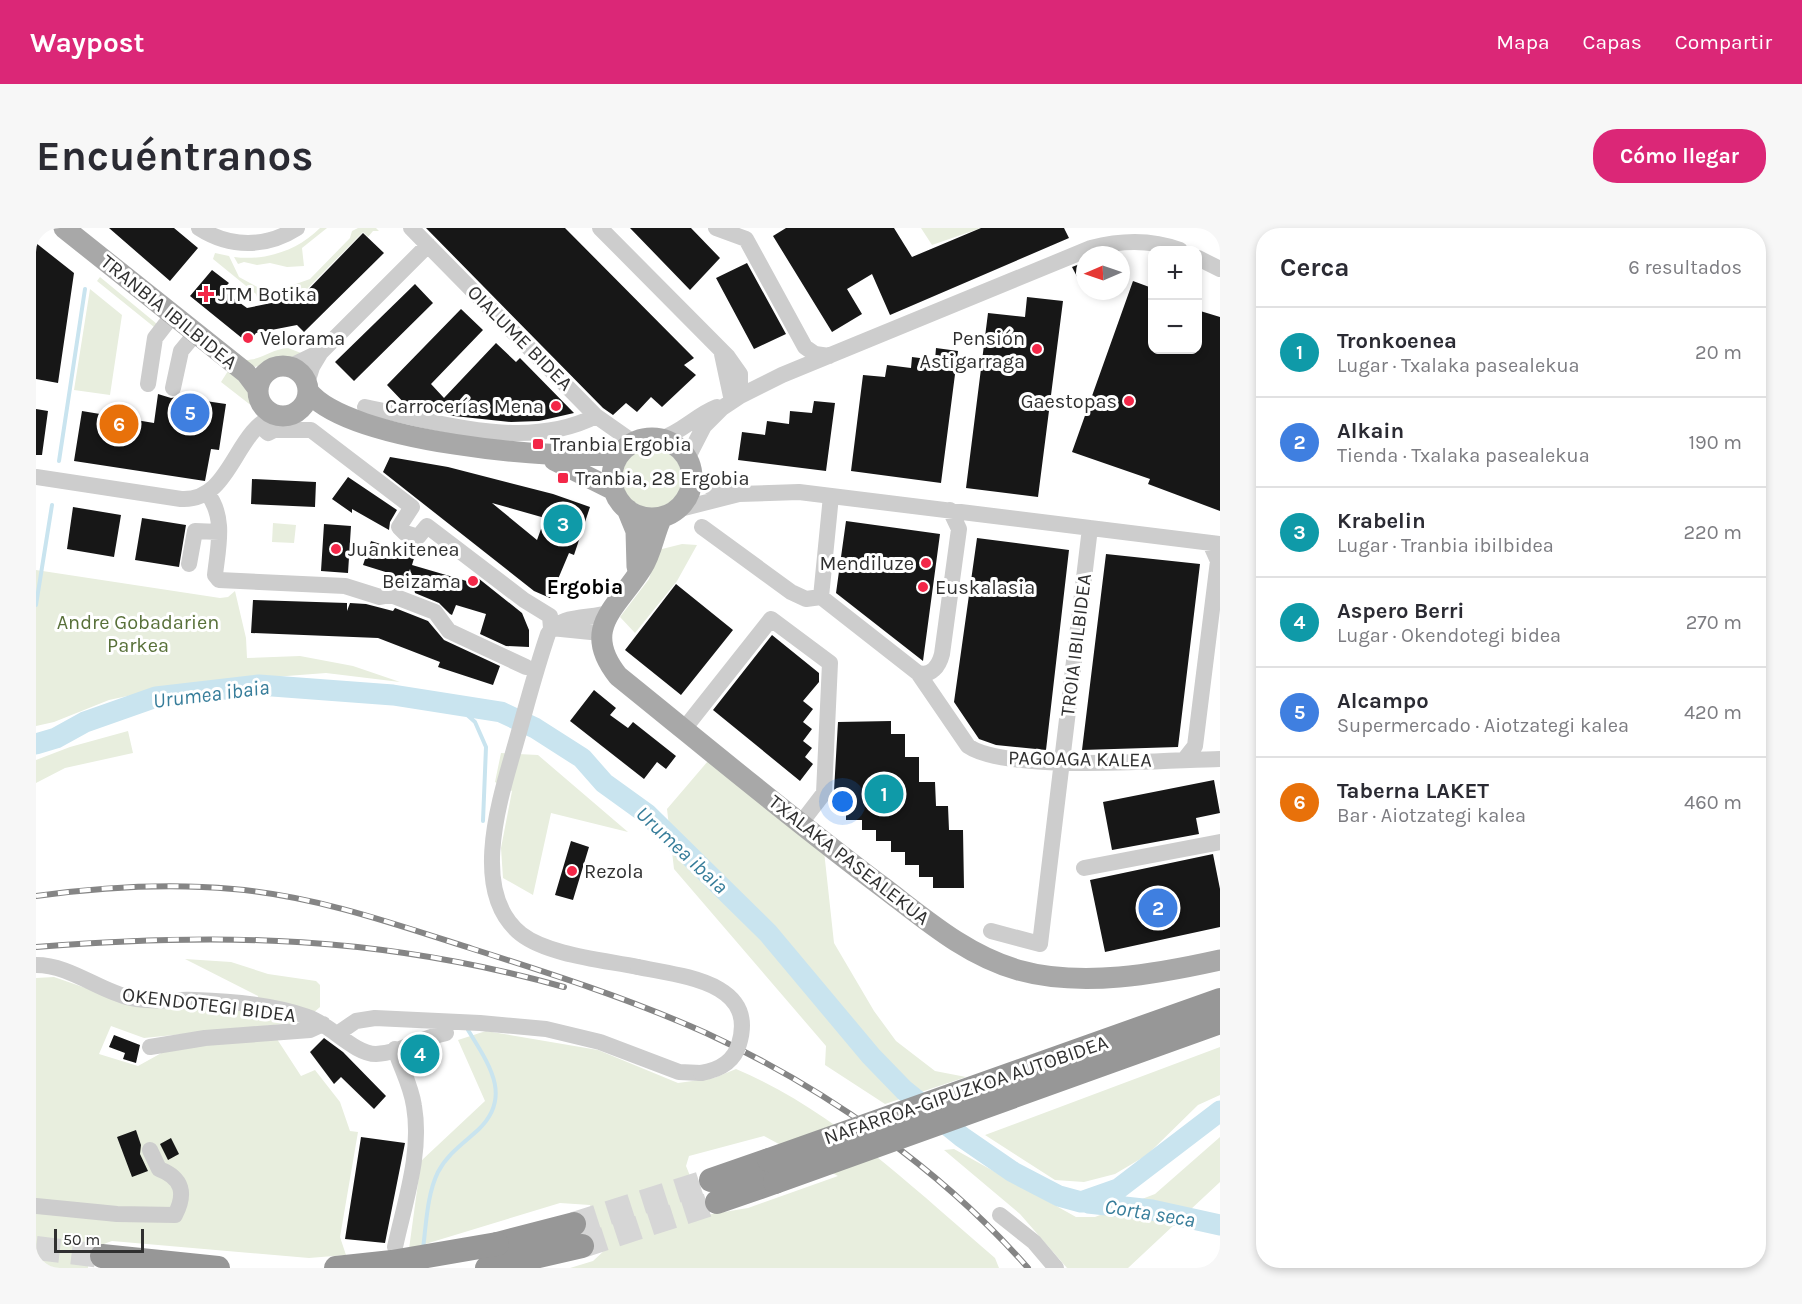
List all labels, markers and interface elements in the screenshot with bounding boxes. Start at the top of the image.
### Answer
text: Waypost [30,26,145,59]
text: Mapa [1496,30,1550,54]
text: Capas [1583,30,1642,54]
text: Compartir [1675,30,1772,54]
button: Cómo llegar [1593,129,1766,183]
text: Encuéntranos [36,131,314,181]
north arrow [1076,246,1130,300]
map controls [1148,246,1202,354]
button: + [1148,246,1202,300]
street label: TRANBIA IBILBIDEA [96,250,242,374]
text: Cerca [1280,252,1349,283]
text: 6 resultados [1628,256,1742,279]
street label: OIALUME BIDEA [463,281,577,395]
place label: JTM Botika [218,283,317,306]
marker: JTM Botika [199,287,213,301]
button: − [1148,300,1202,354]
place label: Velorama [260,327,345,350]
place label: Pensión Astigarraga [919,327,1025,373]
text: Tronkoenea [1337,328,1457,354]
marker: Velorama [241,331,255,345]
text: 1 [1296,341,1303,364]
text: 20 m [1695,341,1742,364]
marker: Pensión Astigarraga [1030,342,1044,356]
text: Lugar · Txalaka pasealekua [1337,354,1580,377]
pin: 5 [170,390,210,435]
place label: Gaestopas [1021,390,1117,413]
marker: Gaestopas [1122,394,1136,408]
place label: Carrocerías Mena [385,395,544,418]
marker: Carrocerías Mena [549,399,563,413]
pin: 6 [100,402,139,446]
text: Alkain [1337,418,1404,444]
text: 2 [1293,431,1306,454]
text: 190 m [1688,431,1742,454]
place label: Tranbia Ergobia [550,433,692,456]
marker: Tranbia Ergobia [531,437,545,451]
text: Tienda · Txalaka pasealekua [1337,444,1590,467]
place label: Tranbia, 28 Ergobia [575,467,749,490]
marker: Tranbia, 28 Ergobia [556,471,570,485]
pin: 3 [544,502,582,546]
text: Krabelin [1337,508,1426,534]
text: 3 [1293,521,1306,544]
text: 220 m [1683,521,1742,544]
text: Lugar · Tranbia ibilbidea [1337,534,1554,557]
place label: Juankitenea [348,538,460,561]
marker: Juankitenea [329,542,343,556]
place label: Mendiluze [819,552,914,575]
marker: Mendiluze [919,556,933,570]
place label: Beizama [382,570,461,593]
street label: TROIA IBILBIDEA [1056,572,1096,718]
marker: Beizama [466,574,480,588]
district label: Ergobia [547,575,623,599]
place label: Euskalasia [935,576,1035,599]
marker: Euskalasia [916,580,930,594]
text: Aspero Berri [1337,598,1465,624]
park label: Andre Gobadarien Parkea [57,611,219,657]
text: 4 [1294,611,1305,634]
text: 270 m [1686,611,1742,634]
text: Lugar · Okendotegi bidea [1337,624,1561,647]
water label: Urumea ibaia [151,675,271,713]
text: Alcampo [1337,688,1429,714]
text: 5 [1294,701,1305,724]
text: 420 m [1684,701,1742,724]
text: Supermercado · Aiotzategi kalea [1337,714,1629,737]
street label: PAGOAGA KALEA [1008,746,1152,772]
pin: 1 [864,772,904,816]
text: Taberna LAKET [1337,778,1489,804]
your location [828,787,857,816]
street label: TXALAKA PASEALEKUA [764,790,934,930]
text: 6 [1293,791,1306,814]
text: 460 m [1684,791,1742,814]
water label: Urumea ibaia [631,801,733,899]
text: Bar · Aiotzategi kalea [1337,804,1526,827]
place label: Rezola [584,860,644,883]
marker: Rezola [565,864,579,878]
pin: 2 [1138,886,1178,930]
street label: OKENDOTEGI BIDEA [121,983,297,1027]
street label: NAFARROA-GIPUZKOA AUTOBIDEA [821,1030,1111,1150]
pin: 4 [400,1032,440,1076]
water label: Corta seca [1103,1194,1197,1232]
scale bar [54,1226,144,1254]
text: 50 m [63,1230,100,1249]

